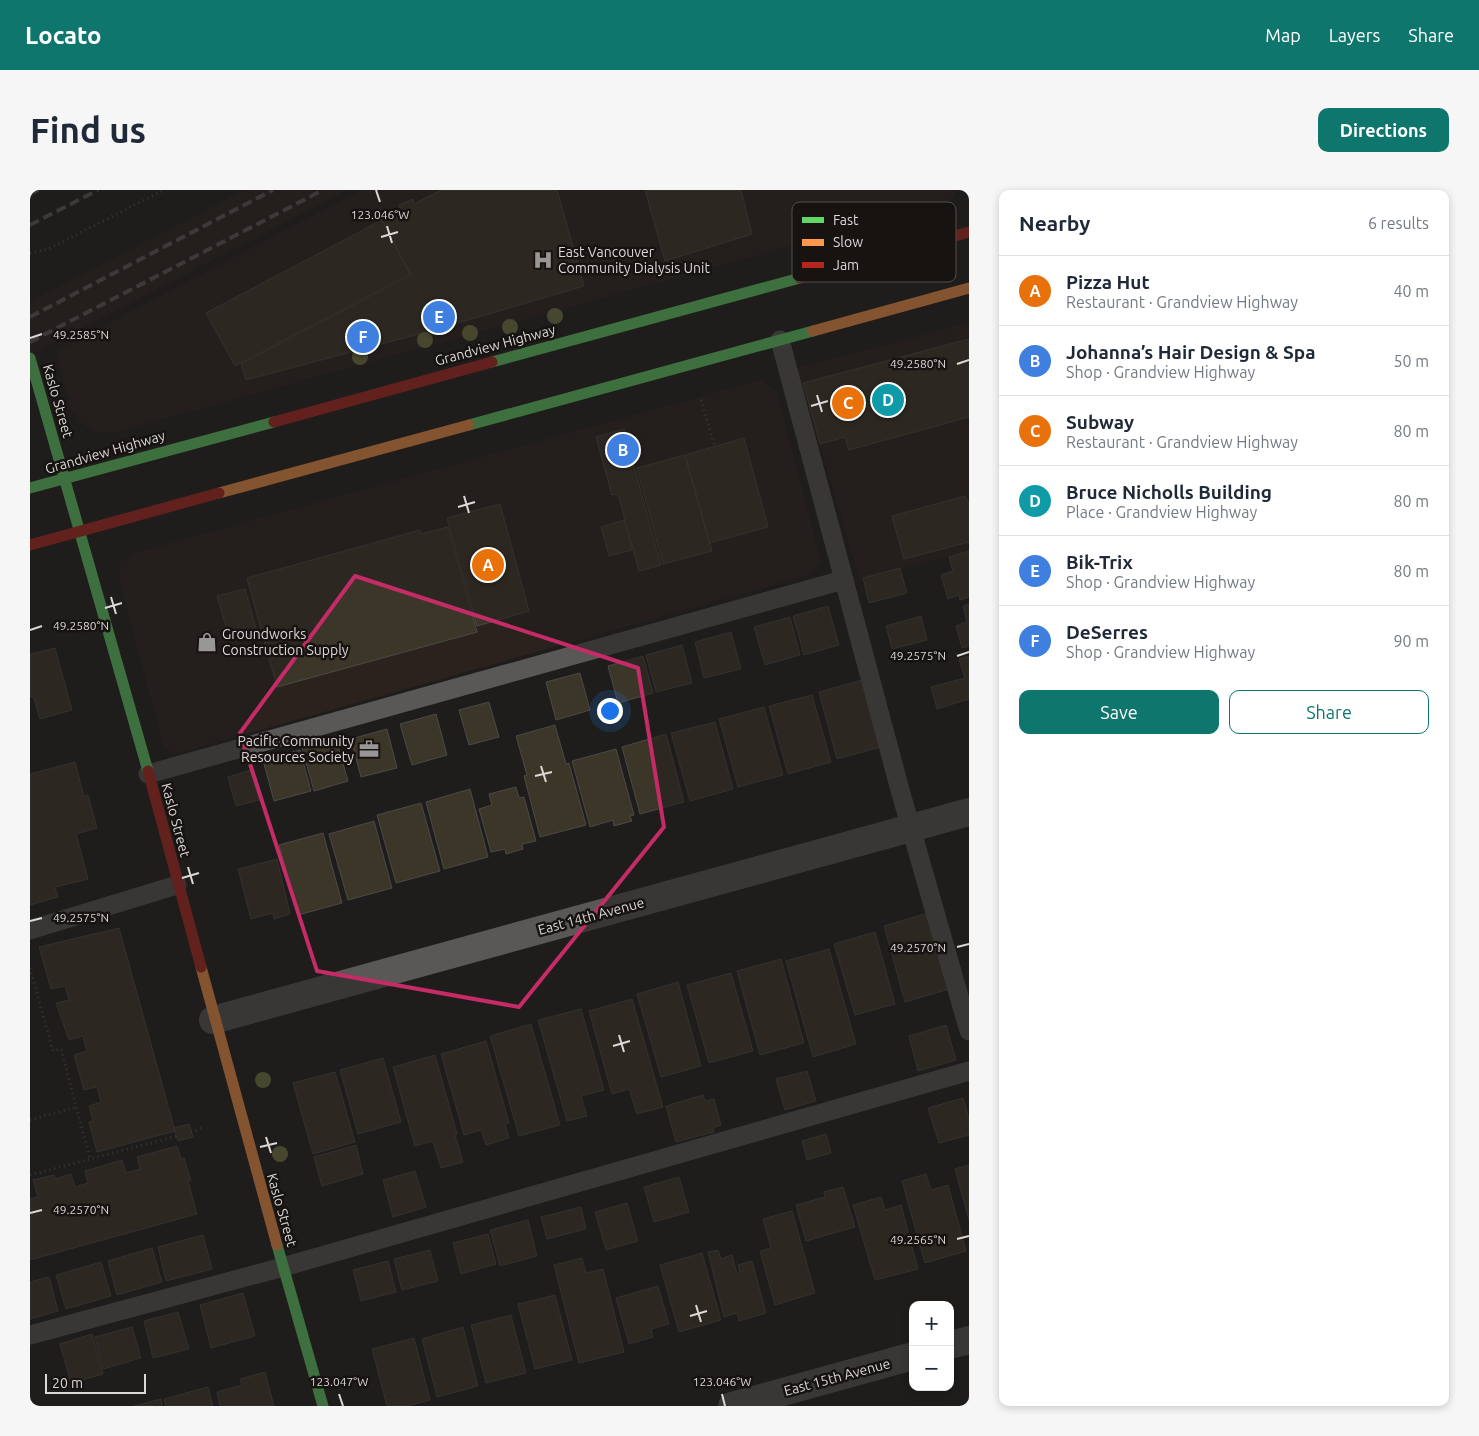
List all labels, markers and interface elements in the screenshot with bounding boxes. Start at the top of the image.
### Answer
text: Locato [25,22,101,49]
text: Map [1265,25,1301,45]
text: Layers [1329,25,1380,45]
text: Share [1408,25,1454,45]
button: Directions [1318,108,1449,152]
text: Find us [30,110,146,150]
legend [792,202,956,282]
text: 123.046°W [351,208,409,221]
text: Nearby [1019,211,1090,235]
text: Fast [833,212,859,228]
text: 6 results [1368,214,1429,232]
text: Slow [833,234,863,250]
place label: East Vancouver Community Dialysis Unit [558,244,710,276]
hospital icon: East Vancouver Community Dialysis Unit [532,249,554,271]
text: Jam [833,257,859,273]
text: Pizza Hut [1066,271,1150,293]
text: A [1029,282,1041,300]
text: 40 m [1393,282,1429,300]
text: Restaurant · Grandview Highway [1066,293,1298,311]
pin: E [423,298,455,336]
pin: F [347,318,379,356]
street label: Grandview Highway [433,321,557,369]
text: 49.2585°N [53,328,109,341]
text: Johanna’s Hair Design & Spa [1066,341,1316,363]
text: B [1030,352,1040,370]
text: 50 m [1393,352,1429,370]
text: 49.2580°N [890,357,946,370]
street label: Kaslo Street [40,362,76,440]
text: Shop · Grandview Highway [1066,363,1255,381]
pin: D [872,381,904,419]
pin: C [832,384,864,422]
text: Subway [1066,411,1134,433]
text: C [1030,422,1040,440]
text: 80 m [1393,422,1429,440]
street label: Grandview Highway [43,427,167,477]
pin: B [607,431,639,469]
text: Restaurant · Grandview Highway [1066,433,1298,451]
text: Bruce Nicholls Building [1066,481,1272,503]
text: D [1029,492,1041,510]
text: 80 m [1393,492,1429,510]
text: Place · Grandview Highway [1066,503,1257,521]
pin: A [472,546,504,584]
text: Bik-Trix [1066,551,1133,573]
text: E [1030,562,1040,580]
text: 80 m [1393,562,1429,580]
text: Shop · Grandview Highway [1066,573,1255,591]
text: 49.2580°N [53,619,109,632]
text: DeSerres [1066,621,1148,643]
place label: Groundworks Construction Supply [222,626,349,658]
shop icon: Groundworks Construction Supply [196,631,218,653]
text: F [1031,632,1040,650]
text: 90 m [1393,632,1429,650]
text: Shop · Grandview Highway [1066,643,1255,661]
text: 49.2575°N [890,649,946,662]
button: Save [1019,690,1219,734]
button: Share [1229,690,1429,734]
your location [597,698,623,724]
place label: Pacific Community Resources Society [238,733,354,765]
office icon: Pacific Community Resources Society [358,738,380,760]
street label: Kaslo Street [158,781,194,859]
street label: East 14th Avenue [536,894,646,938]
text: 49.2575°N [53,911,109,924]
text: 49.2570°N [890,941,946,954]
street label: Kaslo Street [264,1171,300,1249]
text: 49.2570°N [53,1203,109,1216]
text: 49.2565°N [890,1233,946,1246]
map controls [909,1301,954,1391]
button: + [909,1301,954,1346]
button: − [909,1346,954,1391]
street label: East 15th Avenue [782,1355,892,1399]
scale bar [45,1371,146,1394]
text: 20 m [52,1375,83,1391]
text: 123.047°W [310,1375,368,1388]
text: 123.046°W [693,1375,751,1388]

